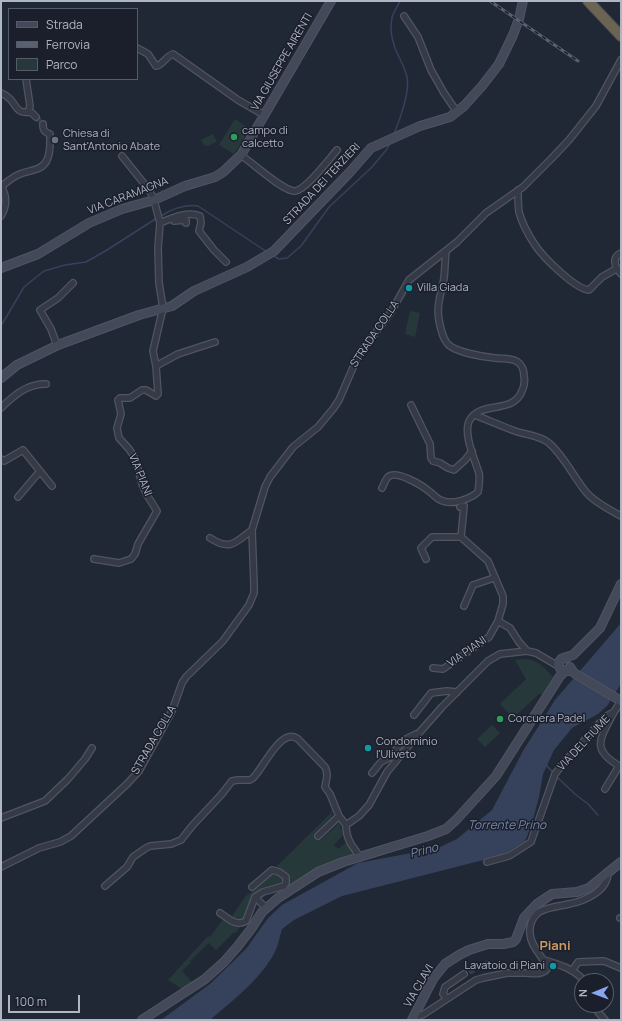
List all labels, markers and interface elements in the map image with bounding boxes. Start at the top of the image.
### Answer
legend [8,8,138,80]
street label: VIA GIUSEPPE AIRENTI [249,11,315,113]
text: Strada [46,16,83,33]
text: Ferrovia [46,36,90,53]
text: Parco [46,56,77,73]
place label: campo di calcetto [242,124,288,150]
place label: Chiesa di Sant'Antonio Abate [63,127,160,153]
marker: campo di calcetto [229,132,239,142]
marker: Chiesa di Sant'Antonio Abate [50,135,60,145]
street label: STRADA DEI TERZIERI [281,140,363,228]
street label: VIA CARAMAGNA [86,175,170,217]
place label: Villa Giada [417,281,468,295]
marker: Villa Giada [404,283,414,293]
street label: STRADA COLLA [348,298,402,370]
street label: VIA PIANI [126,452,154,498]
street label: VIA PIANI [445,634,489,670]
street label: STRADA COLLA [129,703,179,777]
place label: Corcuera Padel [508,712,585,726]
street label: VIA DEL FIUME [555,712,613,774]
marker: Corcuera Padel [495,714,505,724]
place label: Condominio l'Uliveto [376,735,437,761]
marker: Condominio l'Uliveto [363,743,373,753]
water label: Torrente Prino [468,819,546,833]
water label: Prino [408,841,440,861]
district label: Piani [539,938,571,954]
place label: Lavatoio di Piani [464,959,545,973]
marker: Lavatoio di Piani [548,961,558,971]
street label: VIA CLAVI [401,962,437,1010]
north arrow [574,973,614,1013]
scale bar [10,987,82,1013]
text: N [575,989,590,997]
text: 100 m [15,993,47,1010]

